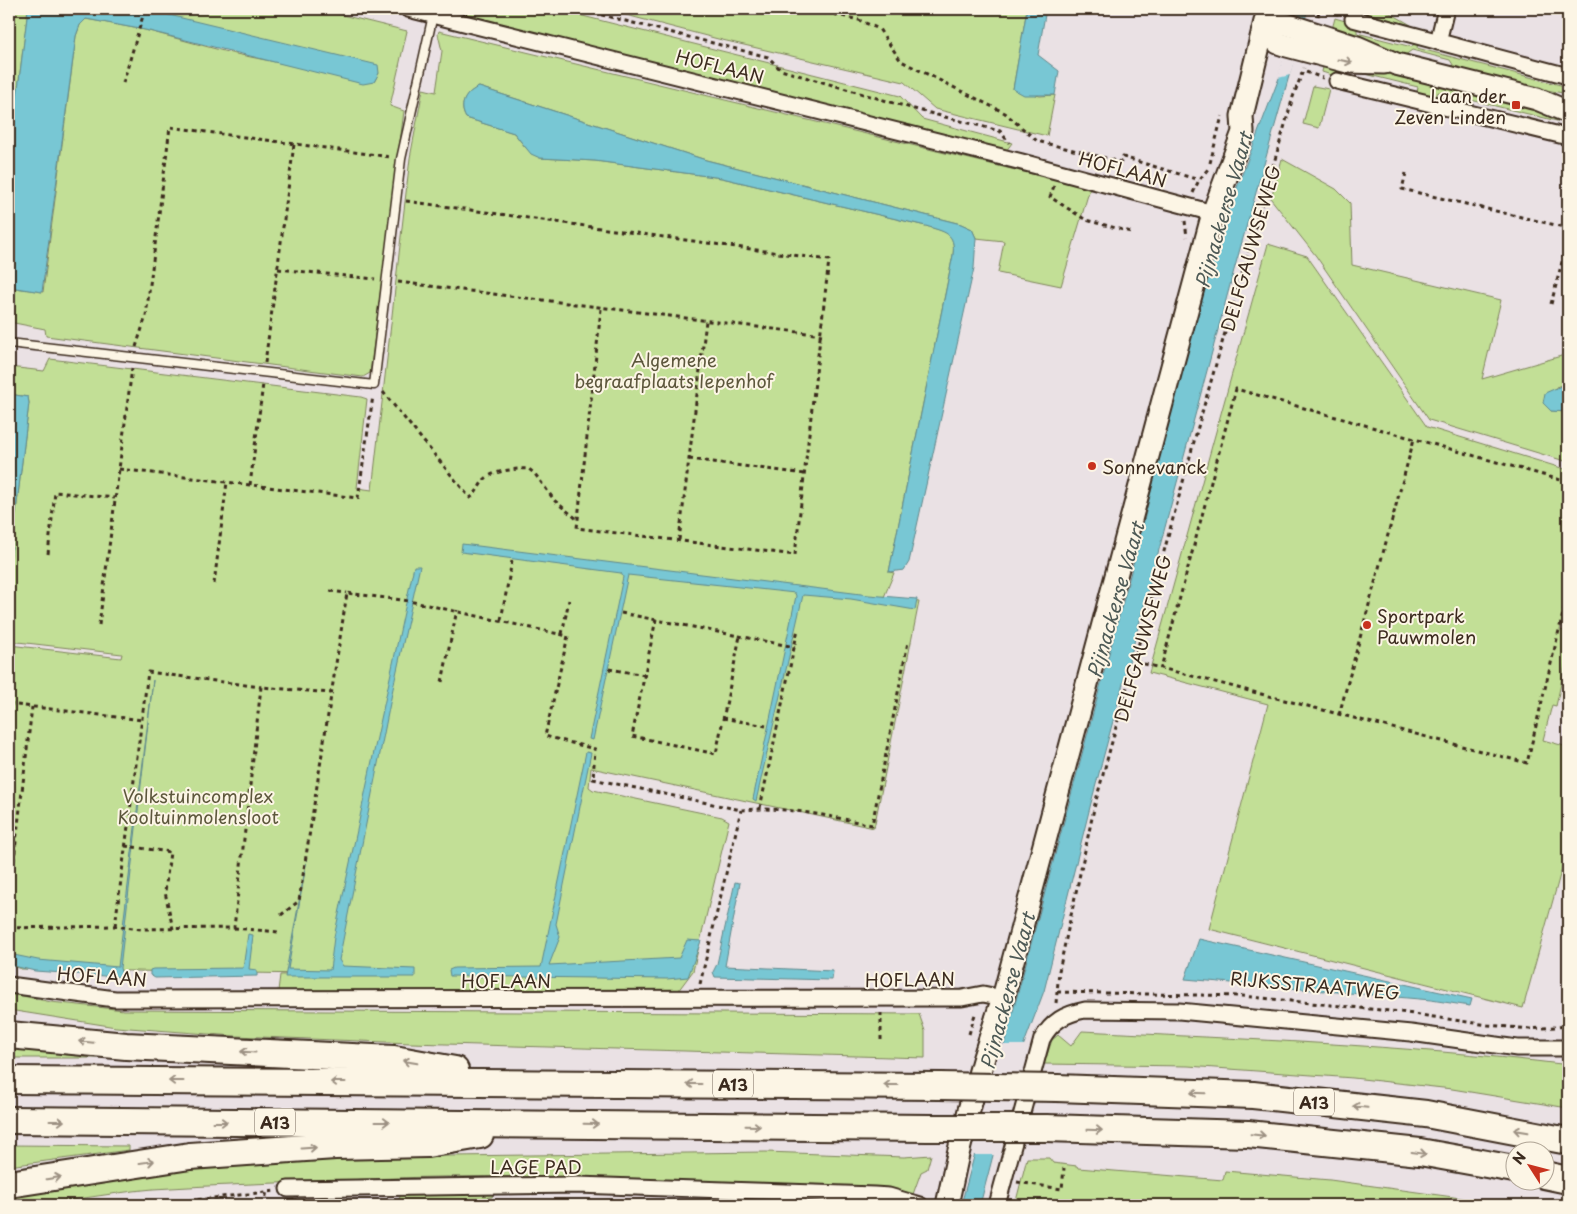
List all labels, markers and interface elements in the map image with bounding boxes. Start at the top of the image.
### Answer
street label: HOFLAAN [673,42,767,90]
one-way arrow [1337,57,1353,66]
place label: Laan der Zeven Linden [1394,82,1507,130]
marker: Laan der Zeven Linden [1510,99,1522,111]
water label: Pijnackerse Vaart [1187,127,1259,291]
street label: HOFLAAN [1076,144,1170,194]
street label: DELFGAUWSEWEG [1213,161,1287,334]
park label: Algemene begraafplaats Iepenhof [574,346,776,394]
place label: Sonnevanck [1102,453,1207,480]
marker: Sonnevanck [1086,460,1098,472]
water label: Pijnackerse Vaart [1079,517,1151,681]
street label: DELFGAUWSEWEG [1107,551,1177,725]
place label: Sportpark Pauwmolen [1377,602,1476,650]
marker: Sportpark Pauwmolen [1361,619,1373,631]
park label: Volkstuincomplex Kooltuinmolensloot [117,782,279,830]
water label: Pijnackerse Vaart [973,907,1042,1072]
street label: HOFLAAN [56,959,148,993]
street label: RIJKSSTRAATWEG [1229,964,1401,1006]
street label: HOFLAAN [865,965,955,993]
street label: HOFLAAN [461,967,551,994]
one-way arrow [78,1037,94,1047]
one-way arrow [240,1047,256,1057]
one-way arrow [402,1057,418,1067]
road number: A13 [713,1070,753,1098]
one-way arrow [168,1076,184,1086]
one-way arrow [330,1077,346,1087]
one-way arrow [686,1079,702,1089]
one-way arrow [884,1081,900,1090]
one-way arrow [1190,1088,1206,1098]
road number: A13 [1294,1088,1334,1116]
one-way arrow [1352,1102,1368,1112]
road number: A13 [255,1108,295,1136]
one-way arrow [49,1116,65,1126]
one-way arrow [212,1117,228,1127]
one-way arrow [374,1117,390,1127]
one-way arrow [582,1119,598,1129]
one-way arrow [745,1121,761,1130]
one-way arrow [1087,1125,1103,1134]
one-way arrow [1513,1125,1529,1135]
one-way arrow [1249,1131,1265,1140]
north arrow [1504,1142,1554,1192]
one-way arrow [301,1143,317,1152]
text: N [1507,1147,1531,1169]
one-way arrow [1411,1148,1427,1158]
street label: LAGE PAD [490,1153,582,1180]
one-way arrow [139,1157,155,1167]
one-way arrow [46,1172,62,1182]

